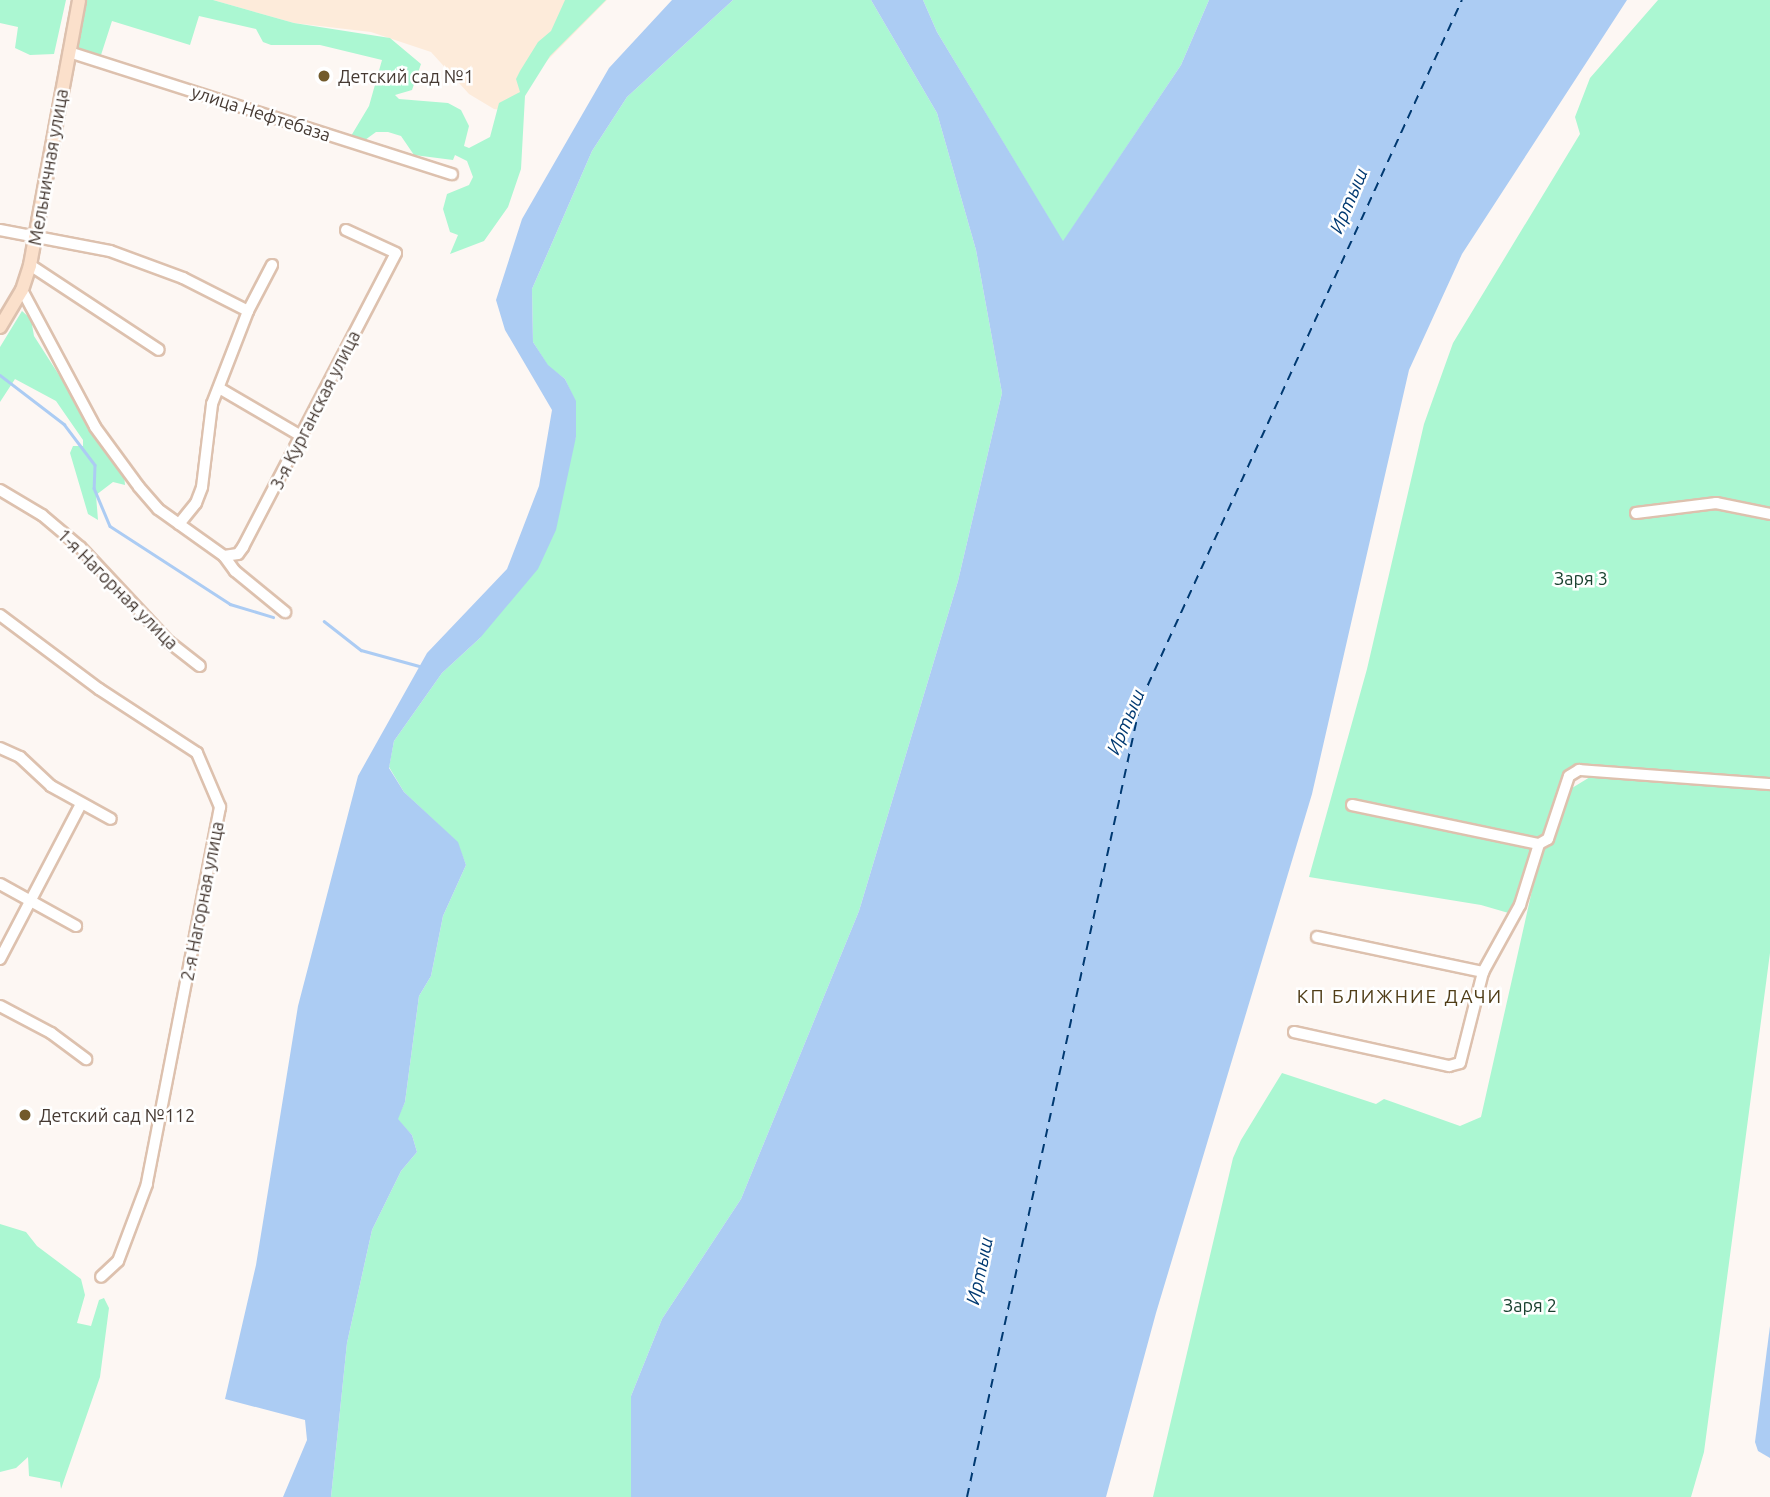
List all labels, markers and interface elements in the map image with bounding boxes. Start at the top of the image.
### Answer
place label: Детский сад №1 [338,65,474,87]
marker: Детский сад №1 [316,68,332,84]
street label: улица Нефтебаза [189,80,333,146]
street label: Мельничная улица [24,87,72,247]
water label: Иртыш [1325,165,1373,237]
street label: 3-я Курганская улица [266,327,364,493]
street label: 1-я Нагорная улица [53,524,183,654]
park label: Заря 3 [1554,567,1608,589]
water label: Иртыш [1102,686,1150,758]
street label: 2-я Нагорная улица [176,819,228,983]
district label: КП БЛИЖНИЕ ДАЧИ [1299,986,1501,1008]
place label: Детский сад №112 [39,1104,195,1126]
marker: Детский сад №112 [17,1107,33,1123]
water label: Иртыш [962,1235,998,1307]
park label: Заря 2 [1503,1294,1557,1316]

